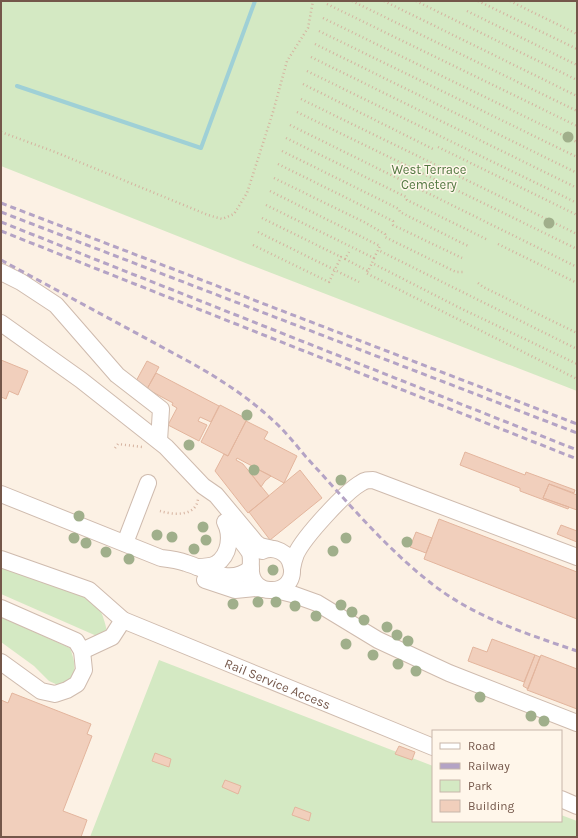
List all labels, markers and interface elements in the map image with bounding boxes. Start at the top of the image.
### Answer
park label: West Terrace Cemetery [392,162,467,192]
street label: Rail Service Access [223,655,333,712]
legend [432,730,562,822]
text: Road [468,739,496,753]
text: Railway [468,759,510,773]
text: Park [468,779,493,793]
text: Building [468,799,515,813]

